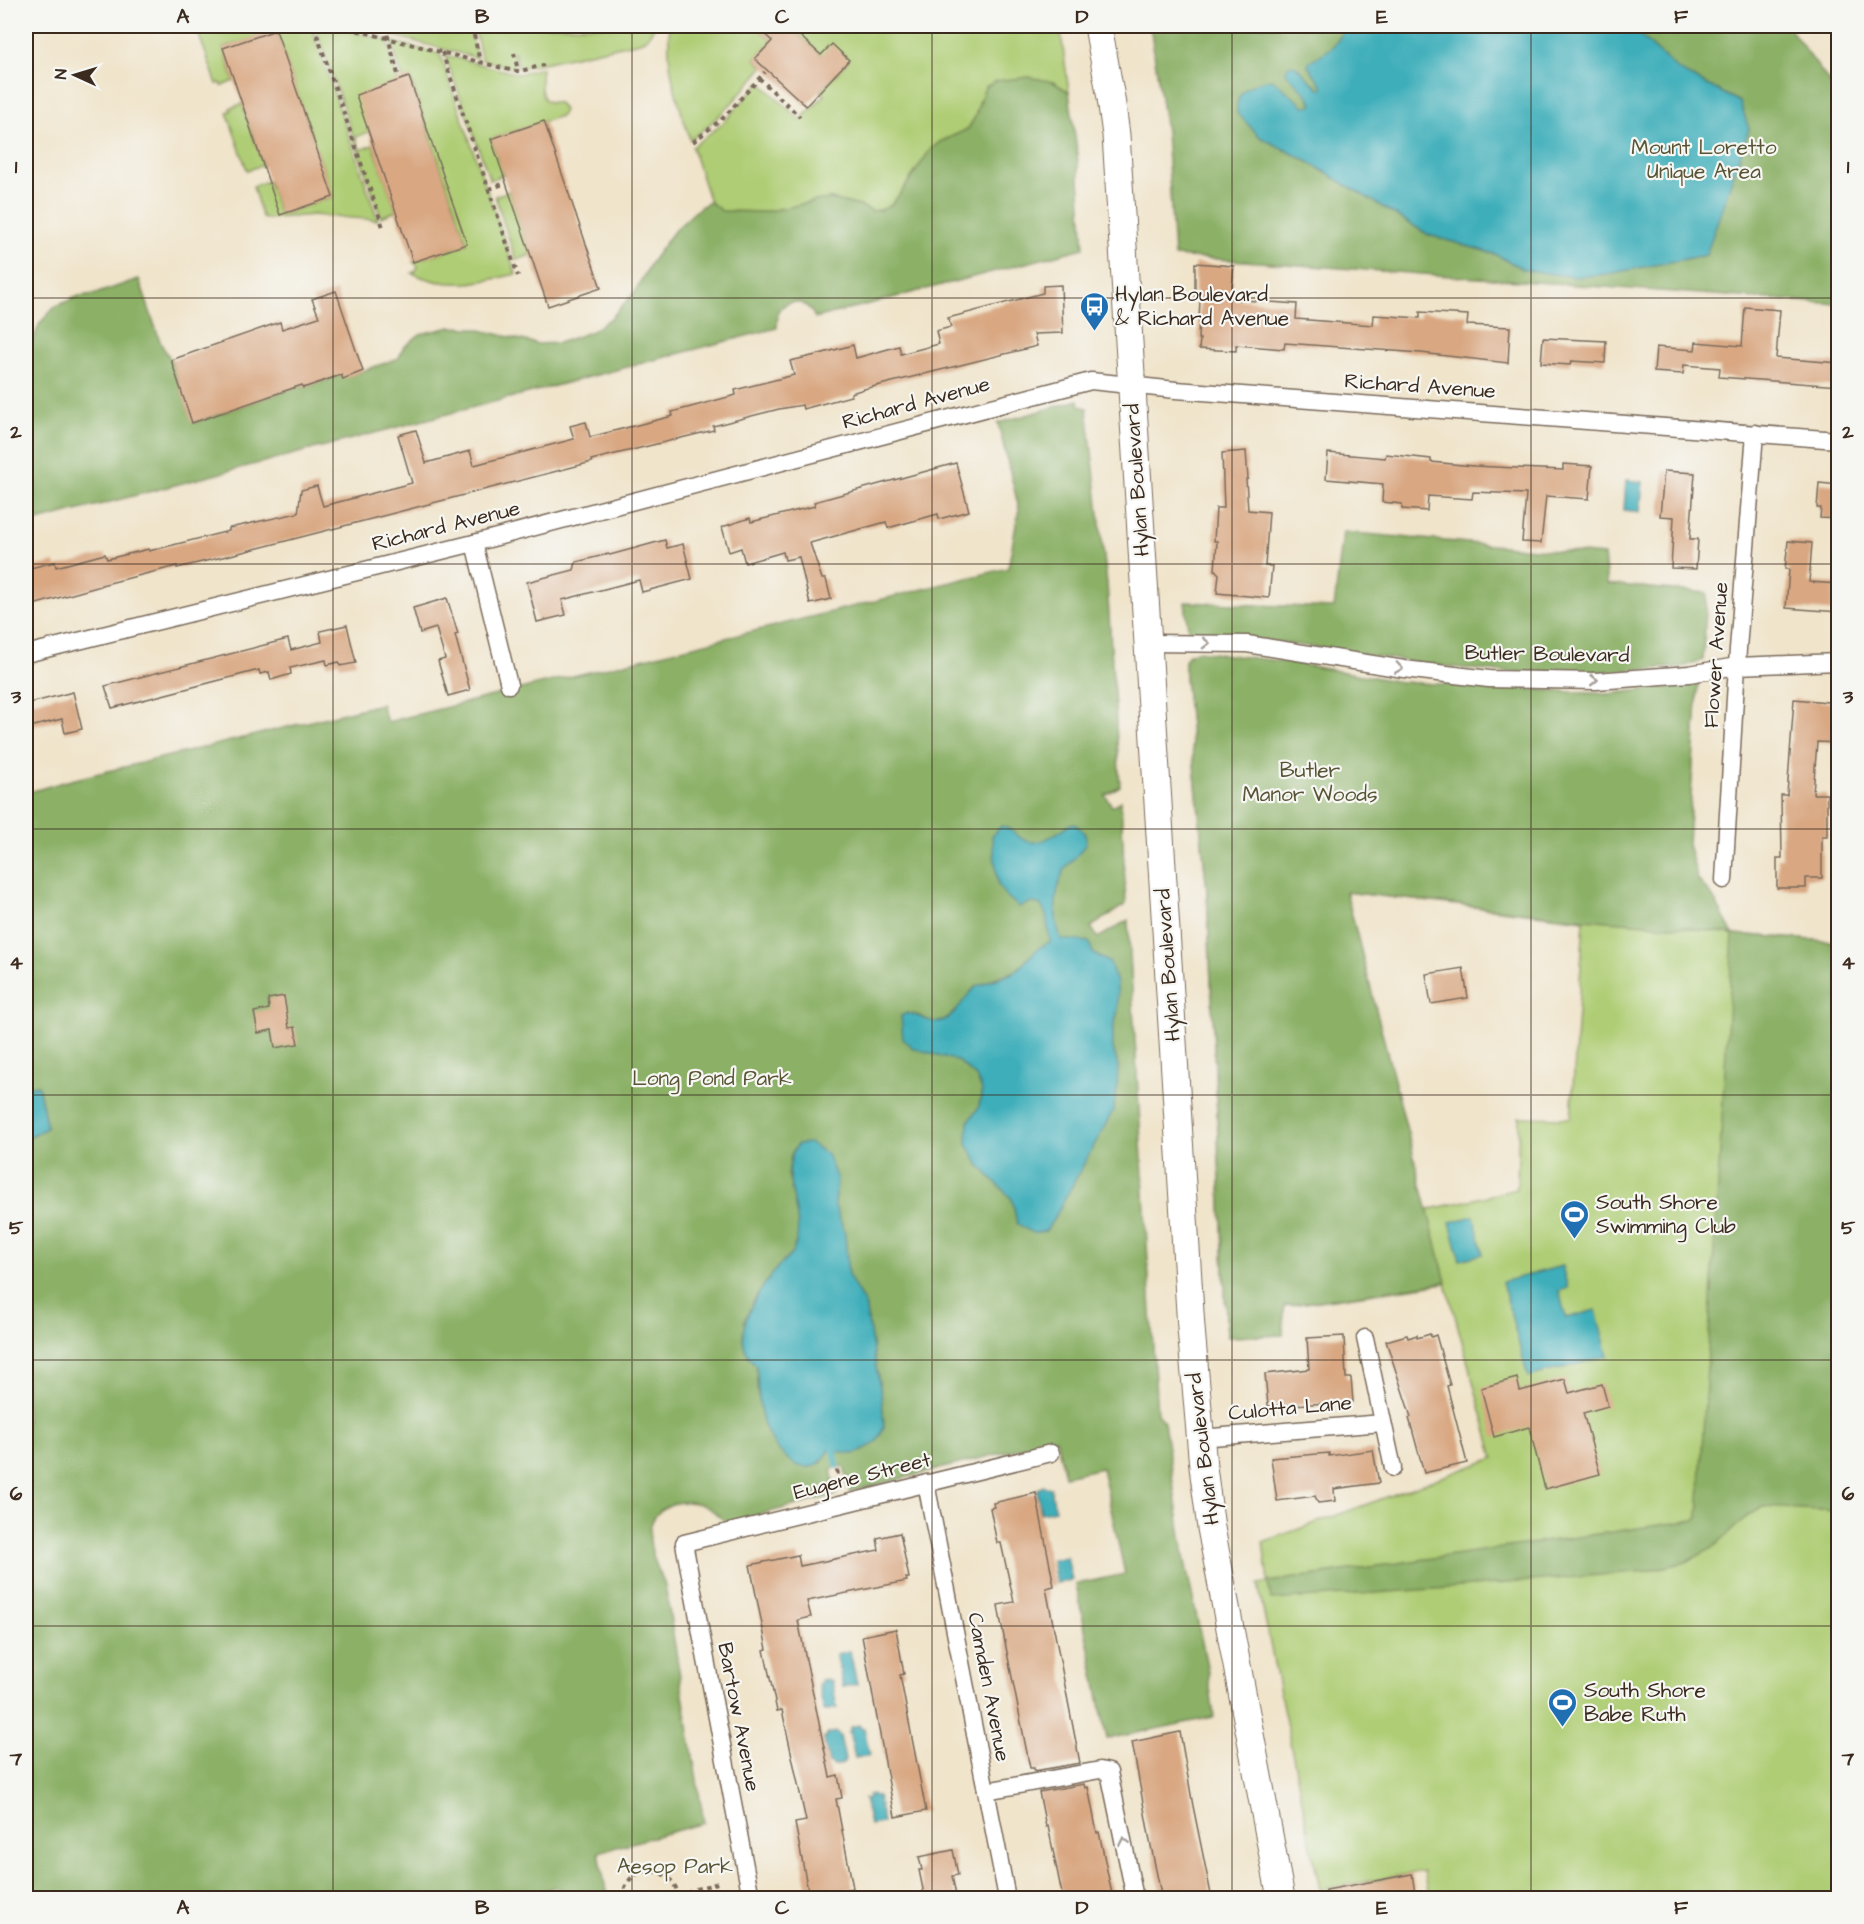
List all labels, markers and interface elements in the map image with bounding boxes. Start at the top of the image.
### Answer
text: A [177,3,190,31]
text: B [475,3,490,31]
text: C [775,3,790,31]
text: D [1076,3,1089,31]
text: E [1376,3,1388,31]
text: F [1674,3,1689,31]
north arrow [45,45,105,105]
text: N [50,68,72,80]
park label: Mount Loretto Unique Area [1631,133,1777,186]
text: 1 [15,153,18,181]
text: 1 [1847,153,1850,181]
place label: Hylan Boulevard & Richard Avenue [1115,280,1289,333]
bus stop icon: Hylan Boulevard & Richard Avenue [1078,290,1110,332]
street label: Richard Avenue [1343,366,1497,406]
street label: Richard Avenue [839,369,993,437]
street label: Hylan Boulevard [1117,402,1159,557]
text: 2 [9,418,22,446]
text: 2 [1841,418,1854,446]
street label: Richard Avenue [369,494,523,558]
street label: Flower Avenue [1696,581,1736,729]
one-way arrow [1202,637,1211,649]
street label: Butler Boulevard [1464,638,1630,670]
one-way arrow [1395,661,1404,673]
one-way arrow [1589,674,1598,686]
text: 3 [10,683,22,711]
text: 3 [1842,683,1854,711]
park label: Butler Manor Woods [1242,756,1378,809]
street label: Hylan Boulevard [1148,887,1190,1042]
text: 4 [9,949,23,977]
text: 4 [1841,949,1855,977]
park label: Long Pond Park [632,1064,792,1095]
place label: South Shore Swimming Club [1596,1188,1736,1243]
sports icon: South Shore Swimming Club [1559,1198,1591,1240]
text: 5 [9,1214,24,1242]
text: 5 [1841,1214,1856,1242]
street label: Hylan Boulevard [1179,1371,1229,1527]
street label: Culotta Lane [1227,1388,1353,1428]
street label: Eugene Street [790,1445,935,1509]
text: 6 [10,1480,23,1508]
text: 6 [1842,1480,1855,1508]
street label: Camden Avenue [960,1610,1018,1764]
street label: Bartow Avenue [710,1640,768,1794]
place label: South Shore Babe Ruth [1584,1676,1706,1729]
sports icon: South Shore Babe Ruth [1547,1686,1579,1728]
text: 7 [9,1745,23,1773]
text: 7 [1841,1745,1855,1773]
one-way arrow [1118,1836,1131,1846]
park label: Aesop Park [617,1852,733,1882]
text: A [177,1894,190,1922]
text: B [475,1894,490,1922]
text: C [775,1894,790,1922]
text: D [1076,1894,1089,1922]
text: E [1376,1894,1388,1922]
text: F [1674,1894,1689,1922]

